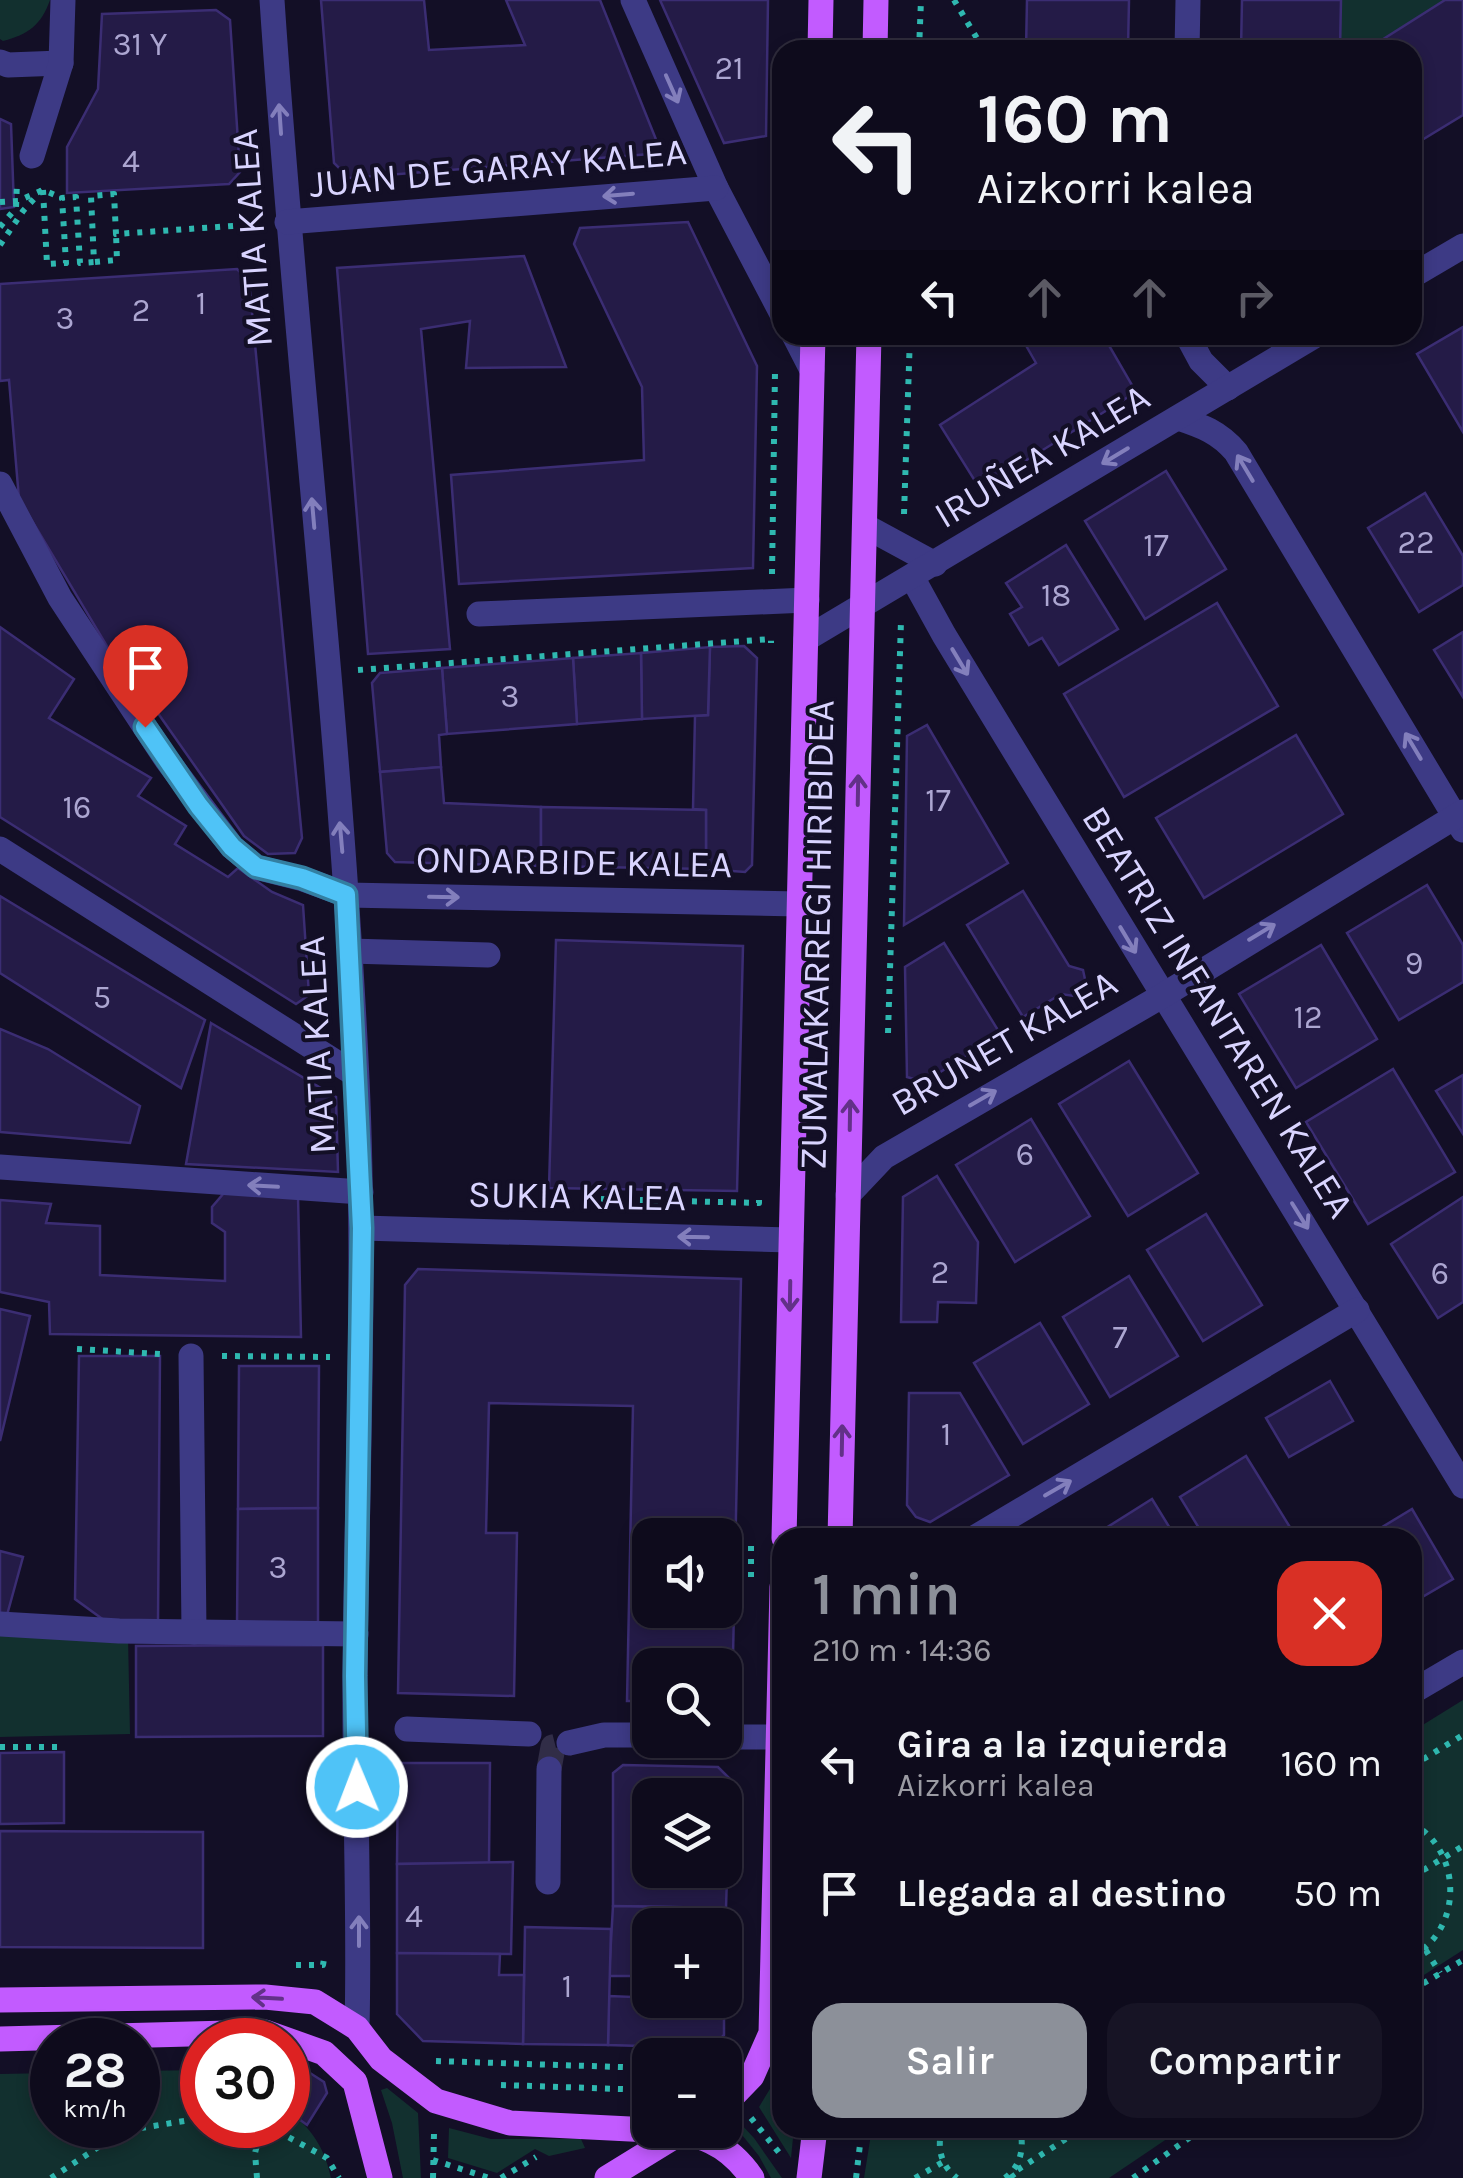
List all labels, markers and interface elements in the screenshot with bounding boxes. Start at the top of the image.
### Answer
house number: 31 Y [113,26,168,63]
house number: 21 [714,50,744,87]
one-way arrow [664,73,682,104]
text: 160 m [977,78,1173,160]
icon: left [812,80,942,210]
one-way arrow [270,104,289,136]
street label: MATIA KALEA [222,127,282,349]
street label: JUAN DE GARAY KALEA [307,129,689,207]
house number: 4 [122,143,140,180]
text: Aizkorri kalea [977,162,1255,214]
one-way arrow [603,185,635,204]
icon: left [912,270,967,325]
icon: ahead [1017,270,1072,325]
icon: ahead [1122,270,1177,325]
icon: right [1227,270,1282,325]
house number: 1 [196,285,206,322]
house number: 2 [132,292,150,329]
house number: 3 [56,300,74,337]
street label: IRUÑEA KALEA [926,374,1158,538]
one-way arrow [1101,446,1130,466]
one-way arrow [1235,454,1255,483]
one-way arrow [303,497,322,529]
house number: 22 [1397,524,1435,561]
house number: 17 [1143,527,1169,564]
house number: 18 [1041,577,1071,614]
pin [103,625,188,728]
icon: arrive [118,640,173,695]
one-way arrow [950,647,970,676]
house number: 3 [501,678,519,715]
street label: ZUMALAKARREGI HIRIBIDEA [790,699,844,1171]
one-way arrow [1403,732,1423,761]
one-way arrow [848,775,868,808]
house number: 17 [925,782,951,819]
house number: 16 [63,789,91,826]
street label: BEATRIZ INFANTAREN KALEA [1073,798,1363,1226]
one-way arrow [332,821,351,853]
street label: ONDARBIDE KALEA [415,837,733,887]
one-way arrow [426,888,459,906]
one-way arrow [1247,922,1276,942]
one-way arrow [1118,925,1138,954]
street label: MATIA KALEA [289,935,345,1155]
house number: 9 [1405,945,1423,982]
street label: BRUNET KALEA [883,960,1125,1126]
house number: 5 [93,979,111,1016]
house number: 12 [1293,999,1323,1036]
one-way arrow [968,1088,997,1108]
one-way arrow [841,1100,860,1132]
house number: 6 [1016,1136,1034,1173]
street label: SUKIA KALEA [467,1172,687,1220]
one-way arrow [248,1176,280,1195]
one-way arrow [1289,1201,1310,1230]
one-way arrow [678,1228,710,1246]
house number: 2 [931,1254,949,1291]
house number: 6 [1431,1255,1449,1292]
one-way arrow [780,1279,799,1311]
house number: 7 [1112,1319,1128,1356]
house number: 1 [941,1416,951,1453]
one-way arrow [833,1425,852,1457]
one-way arrow [1043,1478,1072,1498]
map controls [632,1518,742,2148]
button: sound [632,1518,742,1628]
house number: 3 [269,1549,287,1586]
text: 1 min [812,1559,961,1629]
button: close [1277,1561,1382,1666]
text: 210 m · 14:36 [812,1632,992,1669]
button: search [632,1648,742,1758]
text: Gira a la izquierda [897,1722,1229,1767]
position arrow [305,1735,409,1839]
icon: left [812,1736,867,1791]
text: 160 m [1281,1741,1382,1786]
text: Aizkorri kalea [897,1767,1095,1804]
button: layers [632,1778,742,1888]
icon: arrive [812,1866,867,1921]
text: Llegada al destino [897,1871,1227,1916]
text: 50 m [1293,1871,1382,1916]
house number: 4 [405,1898,423,1935]
button: + [632,1908,742,2018]
one-way arrow [350,1915,368,1948]
house number: 1 [562,1968,572,2005]
one-way arrow [252,1988,284,2007]
button: Salir [812,2003,1087,2118]
button: Compartir [1107,2003,1382,2118]
speed limit sign: 30 [180,2018,310,2148]
button: − [632,2038,742,2148]
text: 28 [64,2041,126,2100]
text: km/h [63,2094,127,2123]

